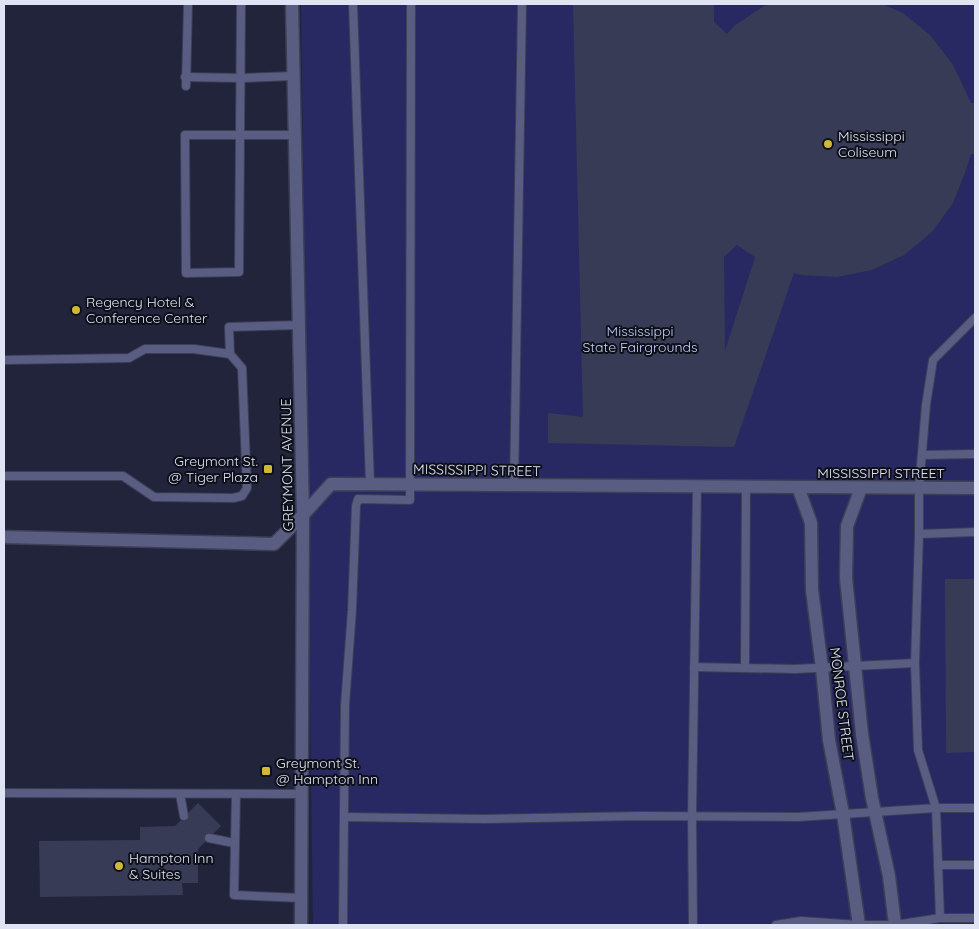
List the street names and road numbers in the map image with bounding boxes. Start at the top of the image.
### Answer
street label: GREYMONT AVENUE [277,398,297,532]
street label: MISSISSIPPI STREET [413,460,541,480]
street label: MISSISSIPPI STREET [817,464,945,482]
street label: MONROE STREET [826,646,858,762]

